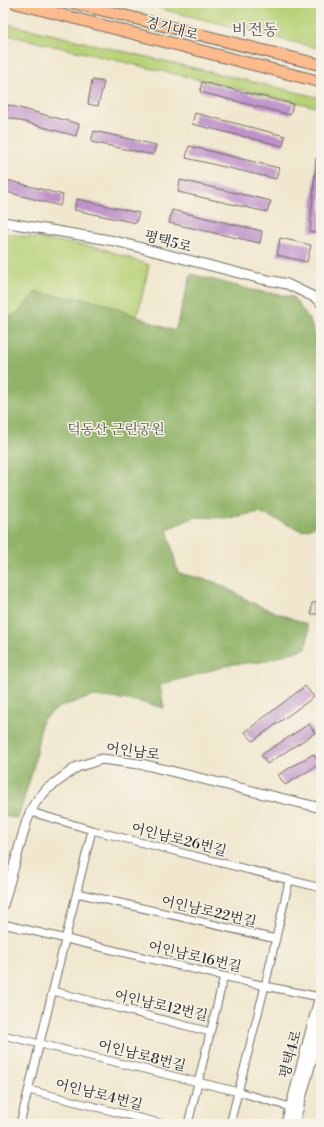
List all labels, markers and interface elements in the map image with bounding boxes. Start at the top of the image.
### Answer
street label: 경기대로 [143,13,201,45]
district label: 비전동 [232,20,279,40]
street label: 평택5로 [142,227,194,257]
park label: 덕동산 근린공원 [67,421,165,439]
street label: 어인남로 [105,739,161,765]
street label: 어인남로26번길 [129,819,228,861]
street label: 어인남로22번길 [159,892,258,932]
street label: 어인남로16번길 [146,938,243,976]
street label: 어인남로12번길 [112,986,209,1025]
street label: 평택4로 [276,1028,306,1080]
street label: 어인남로8번길 [96,1036,187,1076]
street label: 어인남로4번길 [53,1075,144,1115]

